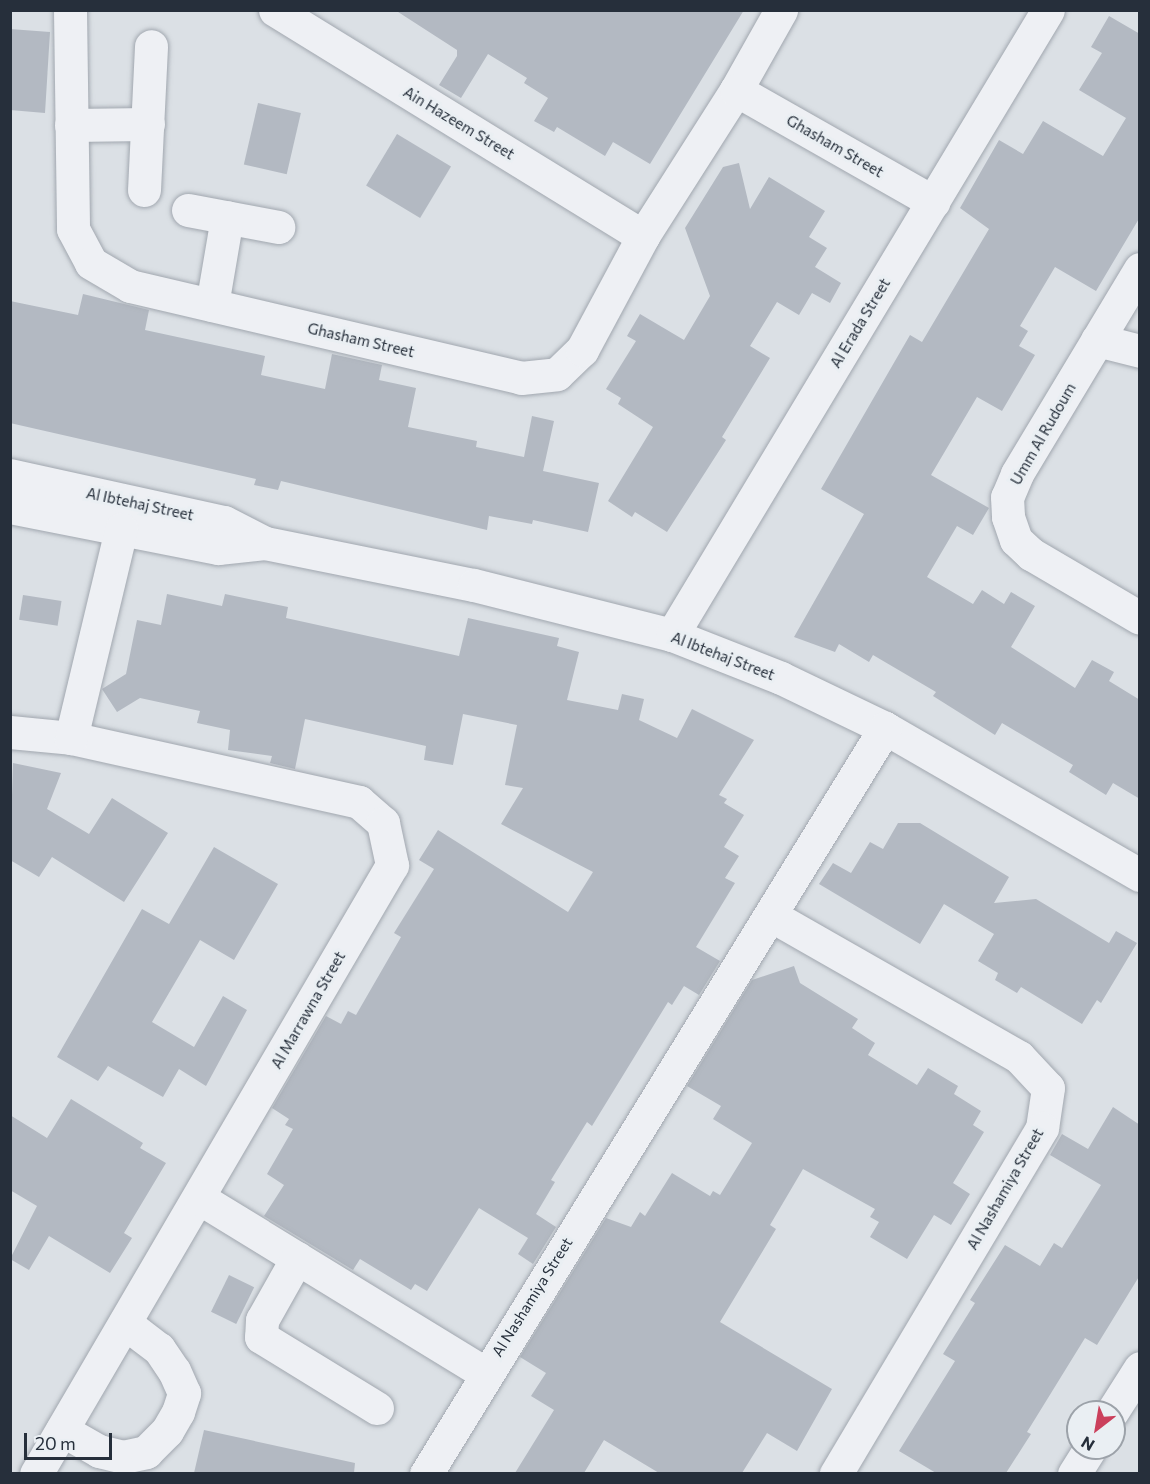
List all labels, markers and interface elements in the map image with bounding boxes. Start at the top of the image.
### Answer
street label: Ain Hazeem Street [400,83,518,163]
street label: Ghasham Street [783,111,887,181]
street label: Al Erada Street [826,275,894,371]
street label: Ghasham Street [306,319,416,361]
street label: Umm Al Rudoum [1007,380,1079,488]
street label: Al Ibtehaj Street [85,484,195,524]
street label: Al Ibtehaj Street [669,628,777,684]
street label: Al Marrawna Street [267,948,349,1072]
street label: Al Nashamiya Street [963,1125,1047,1253]
street label: Al Nashamiya Street [488,1234,576,1360]
north arrow [1066,1400,1126,1460]
scale bar [27,1421,116,1459]
text: 20 m [35,1432,76,1454]
text: N [1077,1433,1098,1455]

